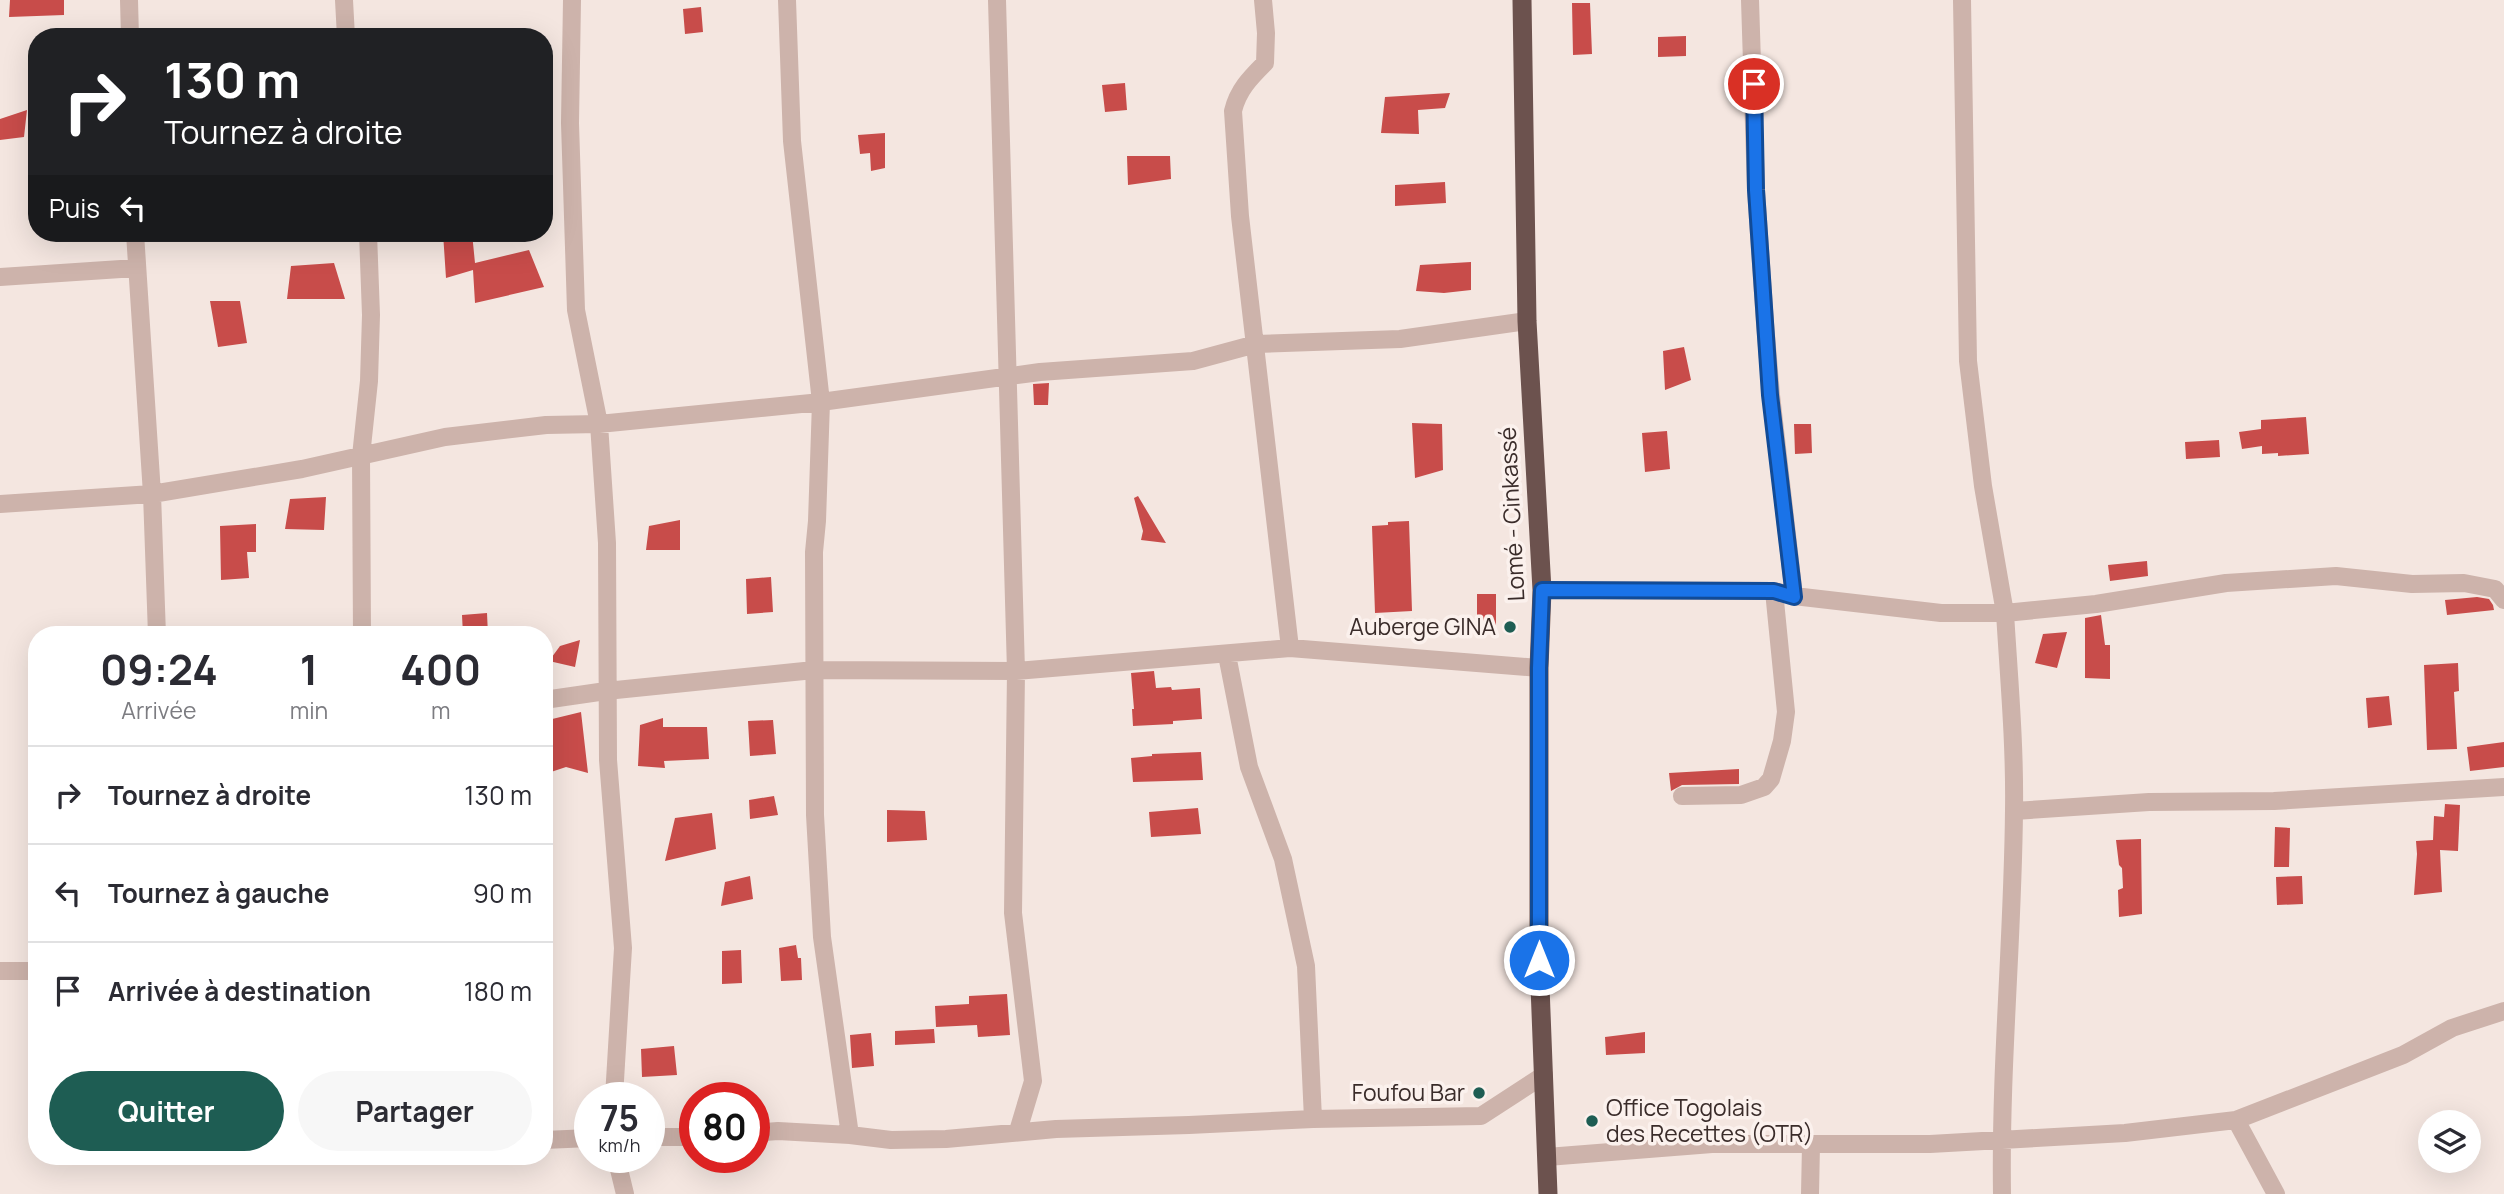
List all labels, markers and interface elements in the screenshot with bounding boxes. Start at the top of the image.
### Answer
text: 130 m [164,46,300,113]
pin [1724,54,1784,114]
icon: right [49,56,140,147]
icon: arrive [1735,65,1773,103]
text: Tournez à droite [164,110,403,154]
icon: left [114,189,152,227]
text: Puis [49,190,100,226]
street label: Lomé - Cinkassé [1490,426,1532,602]
place label: Auberge GINA [1349,610,1496,642]
marker: Auberge GINA [1502,619,1518,635]
text: 09:24 [100,640,218,698]
text: 1 [300,640,318,698]
text: 400 [400,640,481,698]
text: Arrivée [121,694,196,726]
text: min [290,694,328,726]
text: m [431,694,450,726]
icon: right [49,776,87,814]
text: Tournez à droite [108,777,311,813]
text: 130 m [464,777,532,813]
icon: left [49,874,87,912]
text: Tournez à gauche [108,875,329,911]
text: 90 m [473,875,532,911]
position arrow [1502,923,1576,997]
icon: arrive [49,972,87,1010]
text: Arrivée à destination [108,973,371,1009]
text: 180 m [464,973,532,1009]
button: Quitter [49,1071,284,1151]
button: Partager [298,1071,532,1151]
place label: Foufou Bar [1352,1076,1465,1108]
speed limit sign: 80 [679,1082,770,1173]
marker: Foufou Bar [1471,1085,1487,1101]
place label: Office Togolais des Recettes (OTR) [1606,1091,1813,1149]
text: 75 [600,1094,639,1142]
map controls [2418,1110,2481,1173]
button: layers [2418,1110,2481,1173]
marker: Office Togolais des Recettes (OTR) [1584,1113,1600,1129]
text: km/h [599,1133,640,1157]

